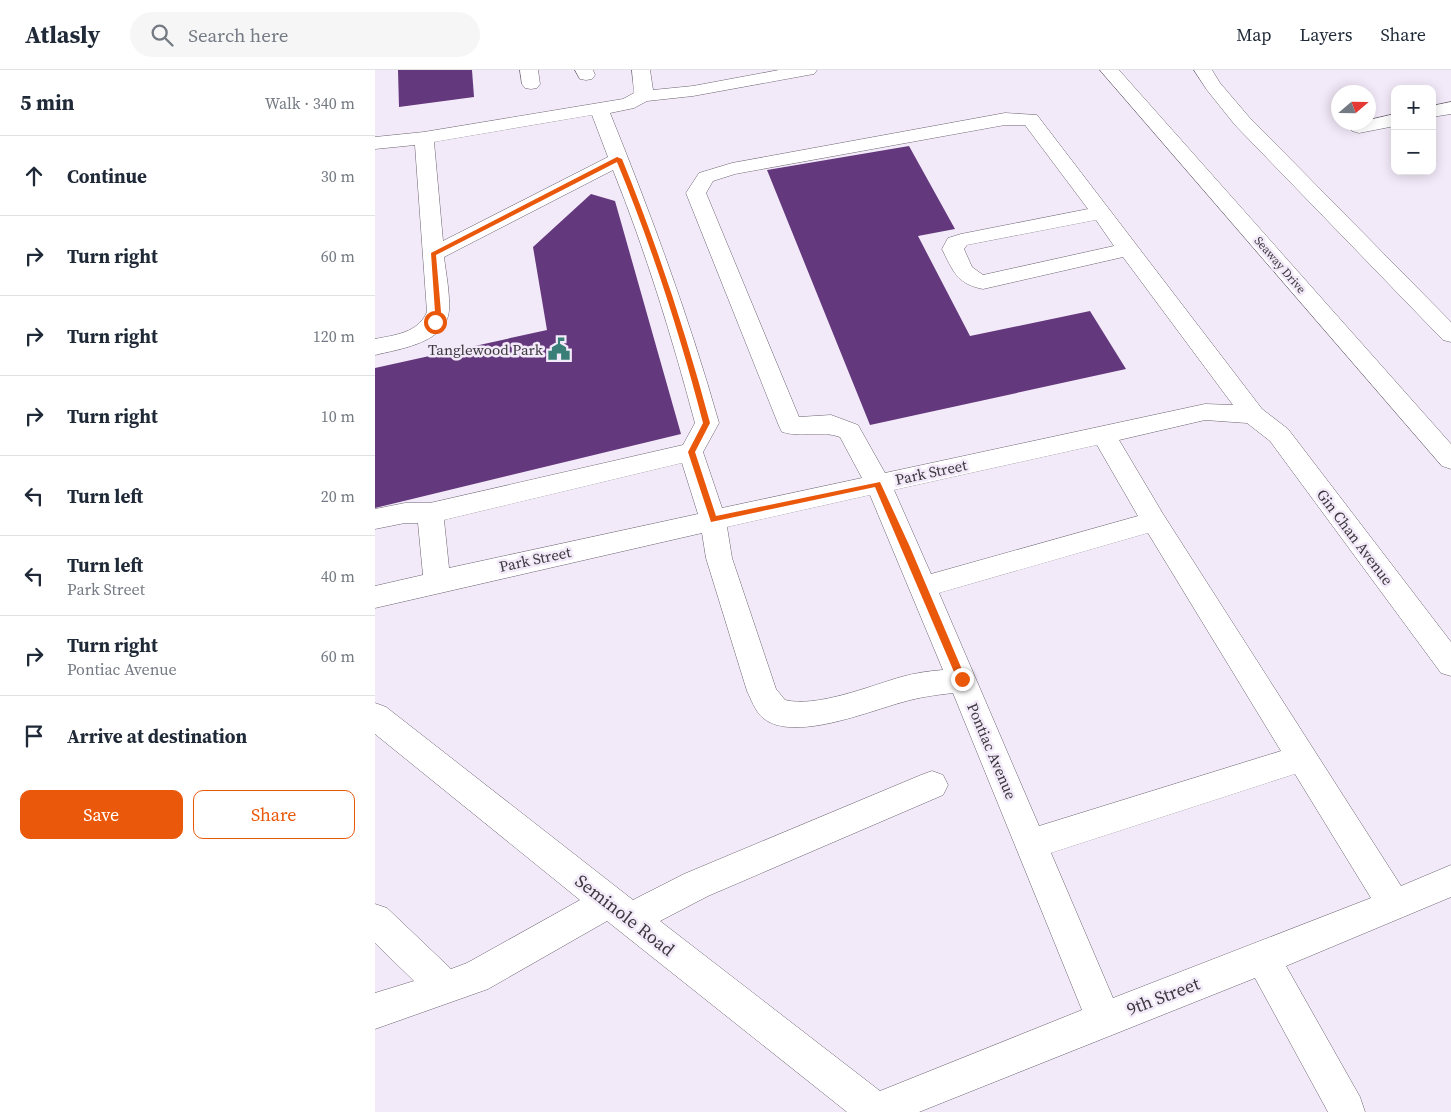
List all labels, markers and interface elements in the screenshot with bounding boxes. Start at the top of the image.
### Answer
search box [130,12,480,57]
text: Atlasly [25,18,100,51]
icon: search [148,21,176,49]
text: Search here [188,22,288,48]
text: Map [1236,22,1271,47]
text: Layers [1299,22,1352,47]
text: Share [1380,22,1426,47]
north arrow [1331,85,1376,130]
map controls [1391,85,1436,175]
button: + [1391,85,1436,130]
text: 5 min [20,88,75,117]
text: Walk · 340 m [265,92,355,114]
button: − [1391,130,1436,175]
icon: ahead [20,162,48,190]
text: Continue [67,163,147,189]
text: 30 m [321,165,355,187]
street label: Seaway Drive [1251,233,1309,297]
icon: right [20,242,48,270]
text: Turn right [67,243,158,269]
text: 60 m [321,245,355,267]
route start [424,311,447,334]
icon: right [20,322,48,350]
text: Turn right [67,323,158,349]
text: 120 m [313,325,355,347]
public building icon: Tanglewood Park [546,336,572,362]
place label: Tanglewood Park [428,339,544,360]
icon: right [20,402,48,430]
text: Turn right [67,403,158,429]
text: 10 m [321,405,355,427]
street label: Park Street [893,454,969,490]
icon: left [20,482,48,510]
text: Turn left [67,483,143,509]
text: 20 m [321,485,355,507]
street label: Gin Chan Avenue [1312,485,1398,590]
street label: Park Street [497,541,573,577]
text: Turn left [67,552,143,578]
icon: left [20,562,48,590]
text: 40 m [321,565,355,587]
text: Park Street [67,578,145,600]
text: Turn right [67,632,158,658]
icon: right [20,642,48,670]
text: 60 m [321,645,355,667]
text: Pontiac Avenue [67,658,177,680]
route end [951,668,974,691]
street label: Pontiac Avenue [962,700,1022,803]
icon: arrive [20,722,48,750]
text: Arrive at destination [67,723,247,749]
button: Save [20,790,183,839]
button: Share [193,790,355,839]
street label: Seminole Road [570,868,680,962]
street label: 9th Street [1123,971,1203,1021]

